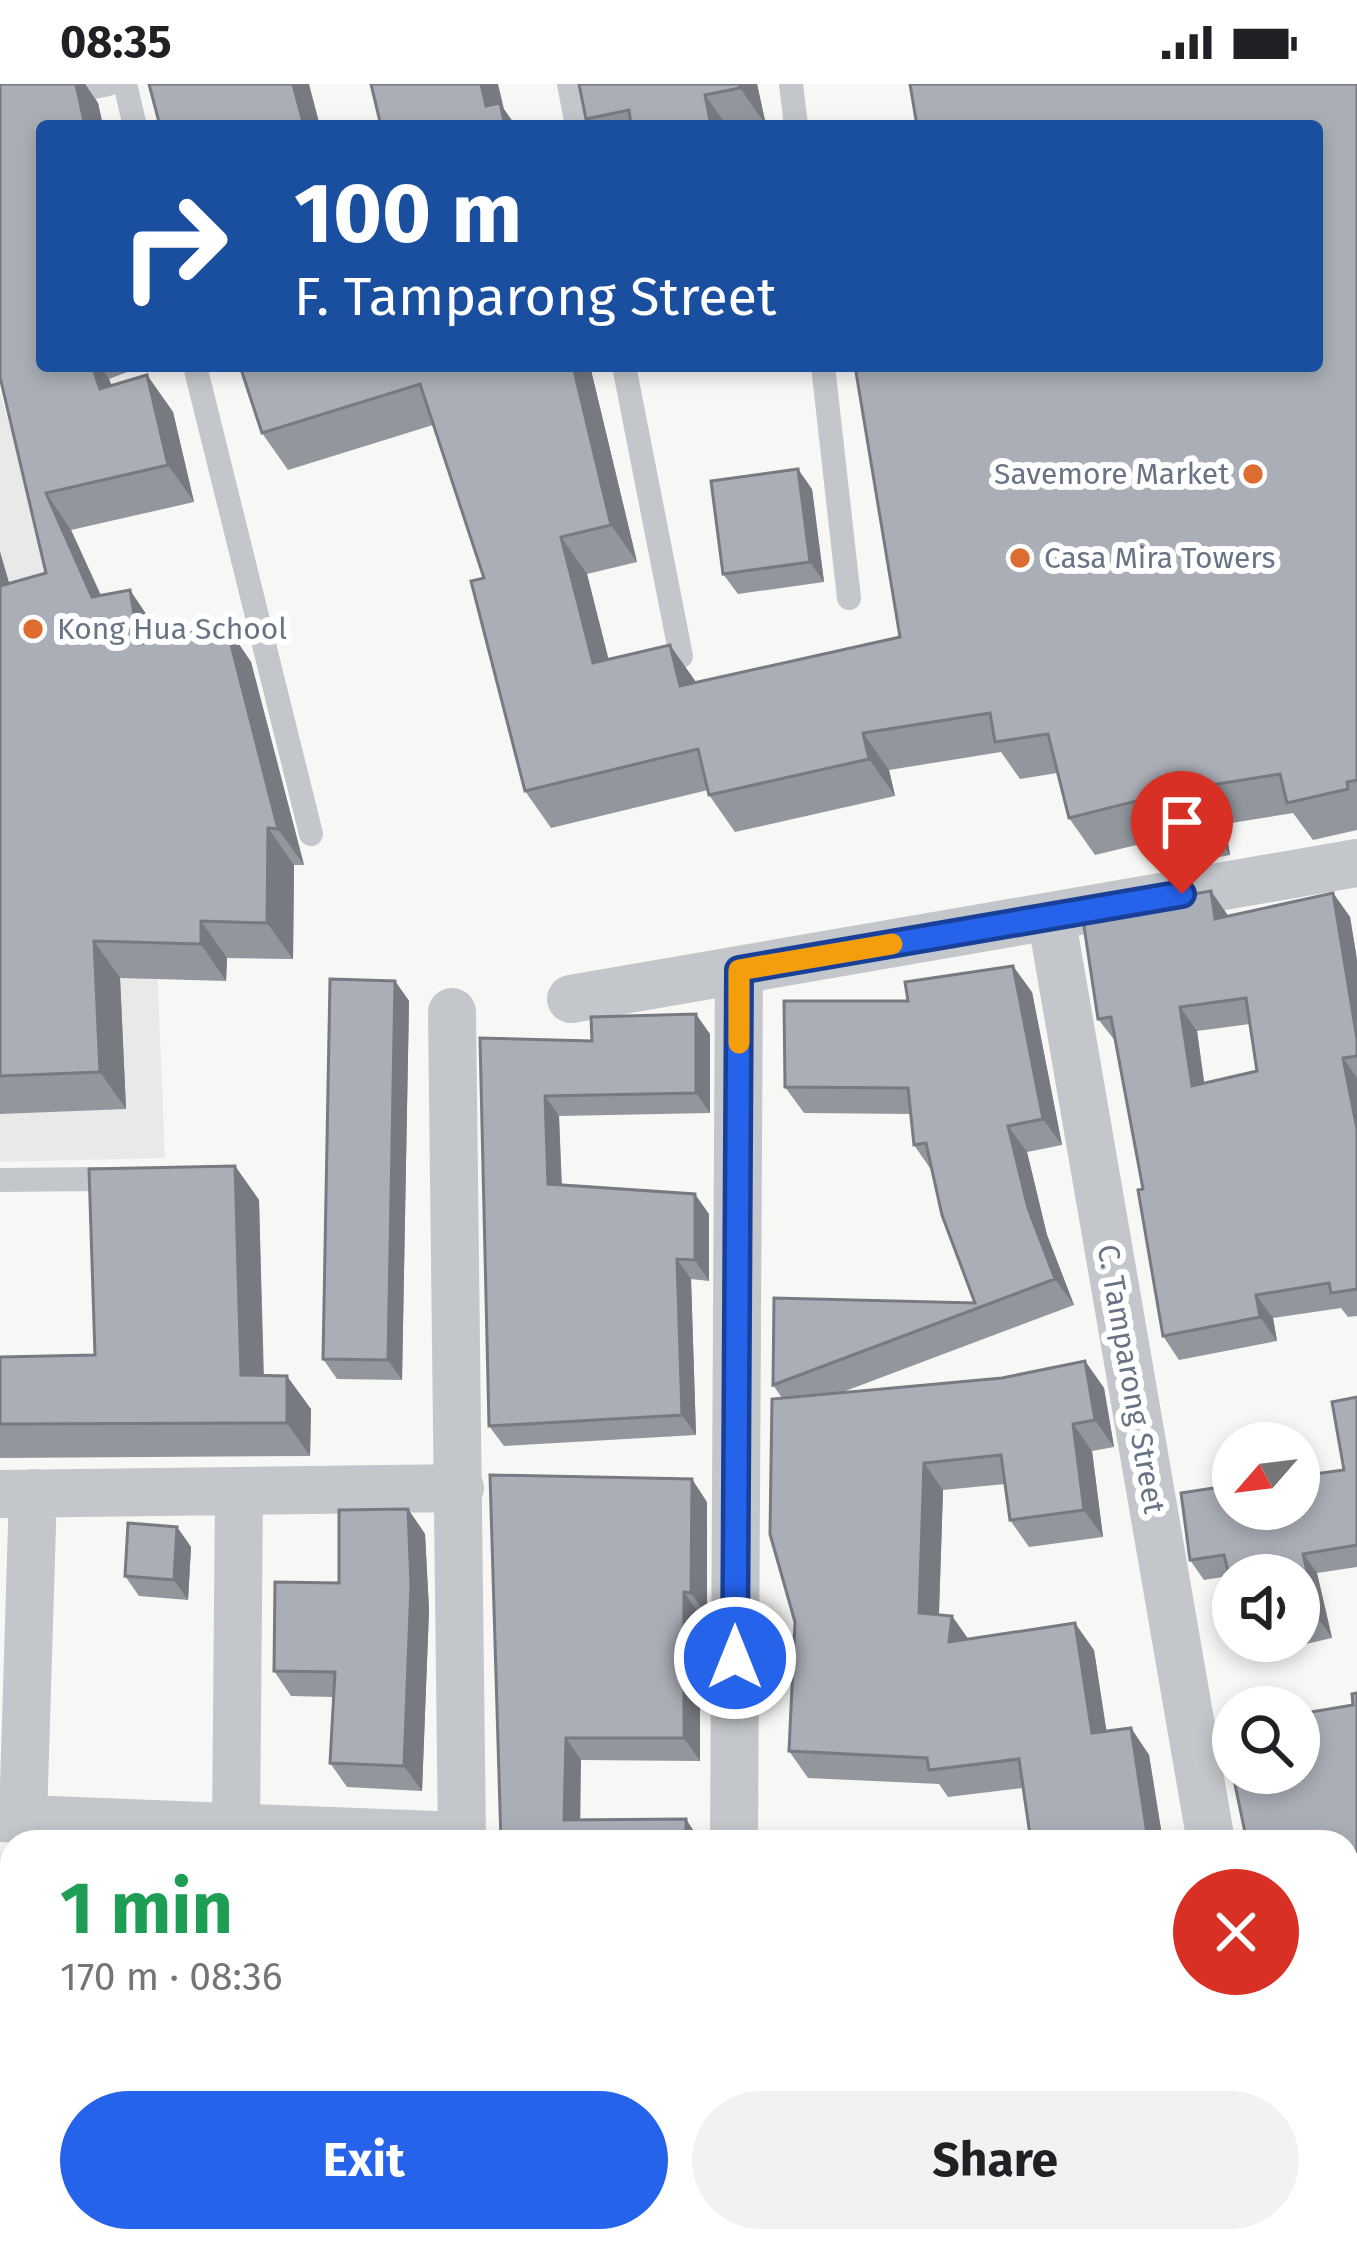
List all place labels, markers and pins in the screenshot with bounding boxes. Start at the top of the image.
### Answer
place label: Savemore Market [994,456,1229,492]
marker: Savemore Market [1240,461,1266,487]
place label: Casa Mira Towers [1044,540,1275,576]
marker: Casa Mira Towers [1007,545,1033,571]
place label: Kong Hua School [57,611,287,647]
marker: Kong Hua School [20,616,46,642]
pin [1131,771,1233,894]

